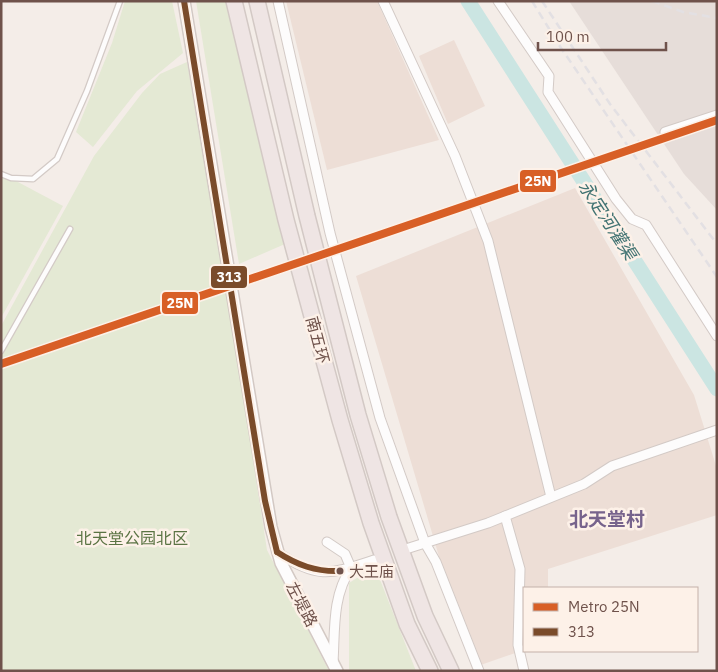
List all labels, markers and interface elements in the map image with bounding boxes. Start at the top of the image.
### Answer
scale bar [538,20,666,52]
text: 100 m [546,27,590,46]
line badge: 25N [519,169,557,193]
text: 25N [525,172,551,190]
water label: 永定河灌渠 [574,176,644,267]
line badge: 313 [210,265,248,289]
text: 313 [216,268,242,286]
line badge: 25N [161,291,199,315]
text: 25N [167,294,193,312]
street label: 南五环 [302,314,334,366]
district label: 北天堂村 [569,507,645,531]
park label: 北天堂公园北区 [76,528,188,548]
place label: 大王庙 [349,562,394,581]
marker: 大王庙 [335,566,345,576]
street label: 左堤路 [282,578,322,630]
legend [523,587,698,652]
text: Metro 25N [568,597,640,616]
text: 313 [568,622,595,641]

